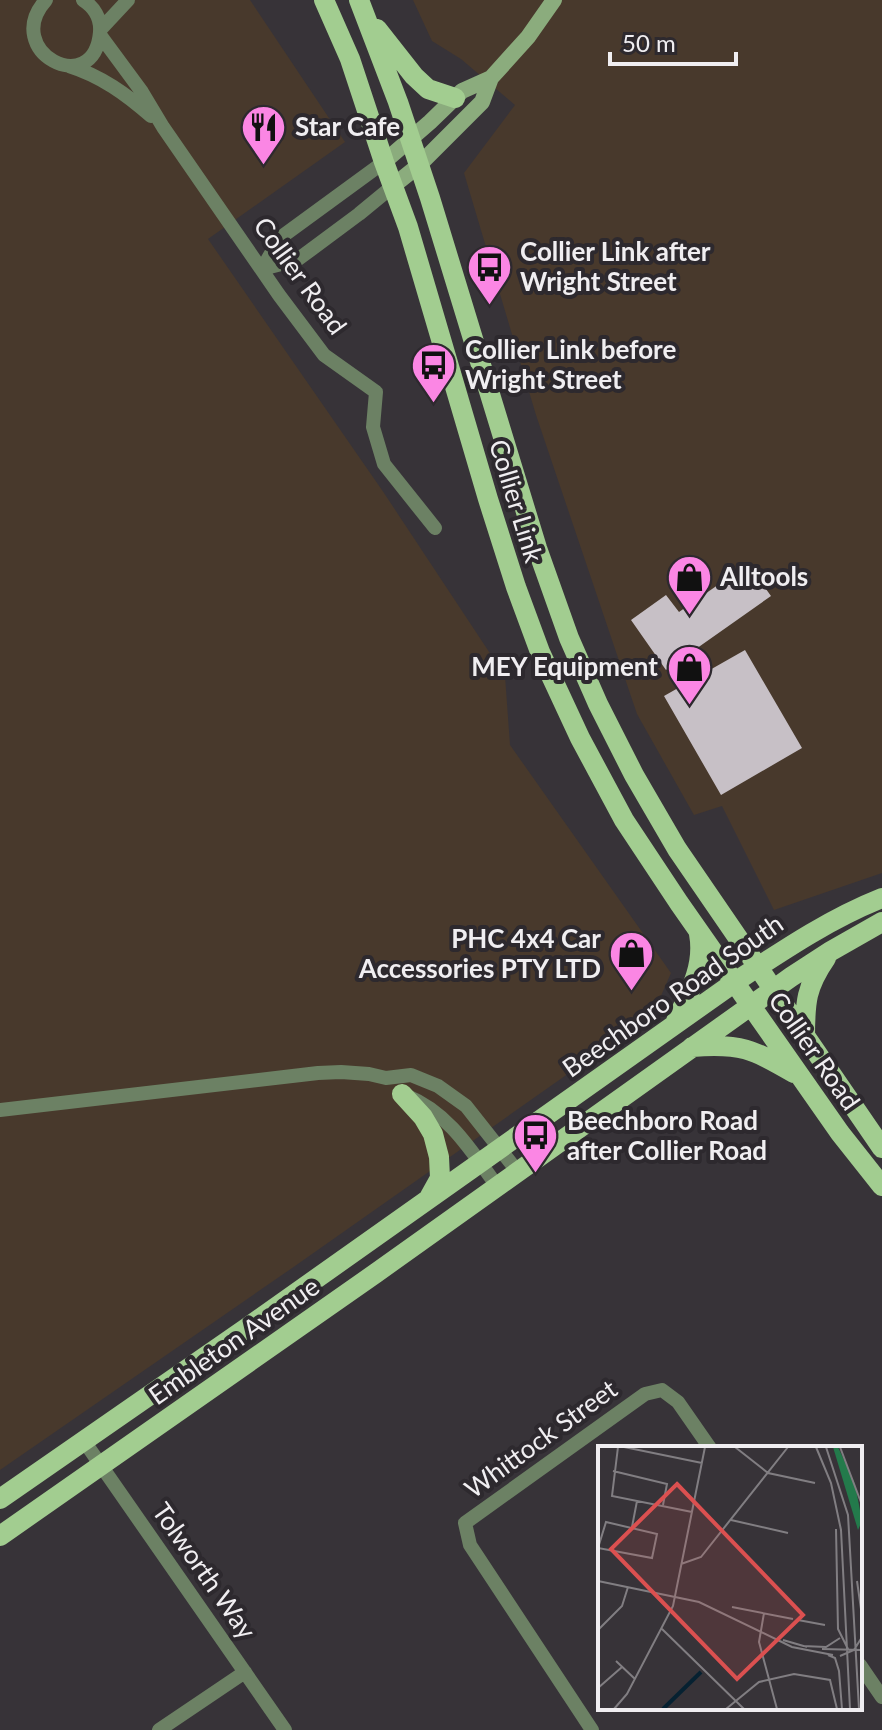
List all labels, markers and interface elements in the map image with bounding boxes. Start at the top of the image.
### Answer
scale bar [610,16,736,66]
text: 50 m [622,28,676,57]
restaurant icon: Star Cafe [240,103,288,166]
place label: Star Cafe [295,110,400,142]
street label: Collier Road [248,210,354,340]
place label: Collier Link after Wright Street [520,235,711,297]
bus stop icon: Collier Link after Wright Street [465,243,513,306]
place label: Collier Link before Wright Street [465,333,676,395]
bus stop icon: Collier Link before Wright Street [410,341,458,404]
street label: Collier Link [483,435,551,567]
shop icon: Alltools [665,553,713,616]
place label: Alltools [719,560,808,592]
shop icon: MEY Equipment [665,643,713,706]
place label: MEY Equipment [471,650,658,682]
street label: Beechboro Road South [556,907,789,1083]
place label: PHC 4x4 Car Accessories PTY LTD [358,922,601,984]
shop icon: PHC 4x4 Car Accessories PTY LTD [608,930,656,993]
street label: Collier Road [762,985,867,1116]
place label: Beechboro Road after Collier Road [567,1104,767,1166]
bus stop icon: Beechboro Road after Collier Road [512,1112,560,1175]
street label: Embleton Avenue [142,1270,325,1411]
street label: Whittock Street [458,1372,623,1504]
inset map [598,1446,862,1710]
street label: Tolworth Way [146,1496,264,1645]

